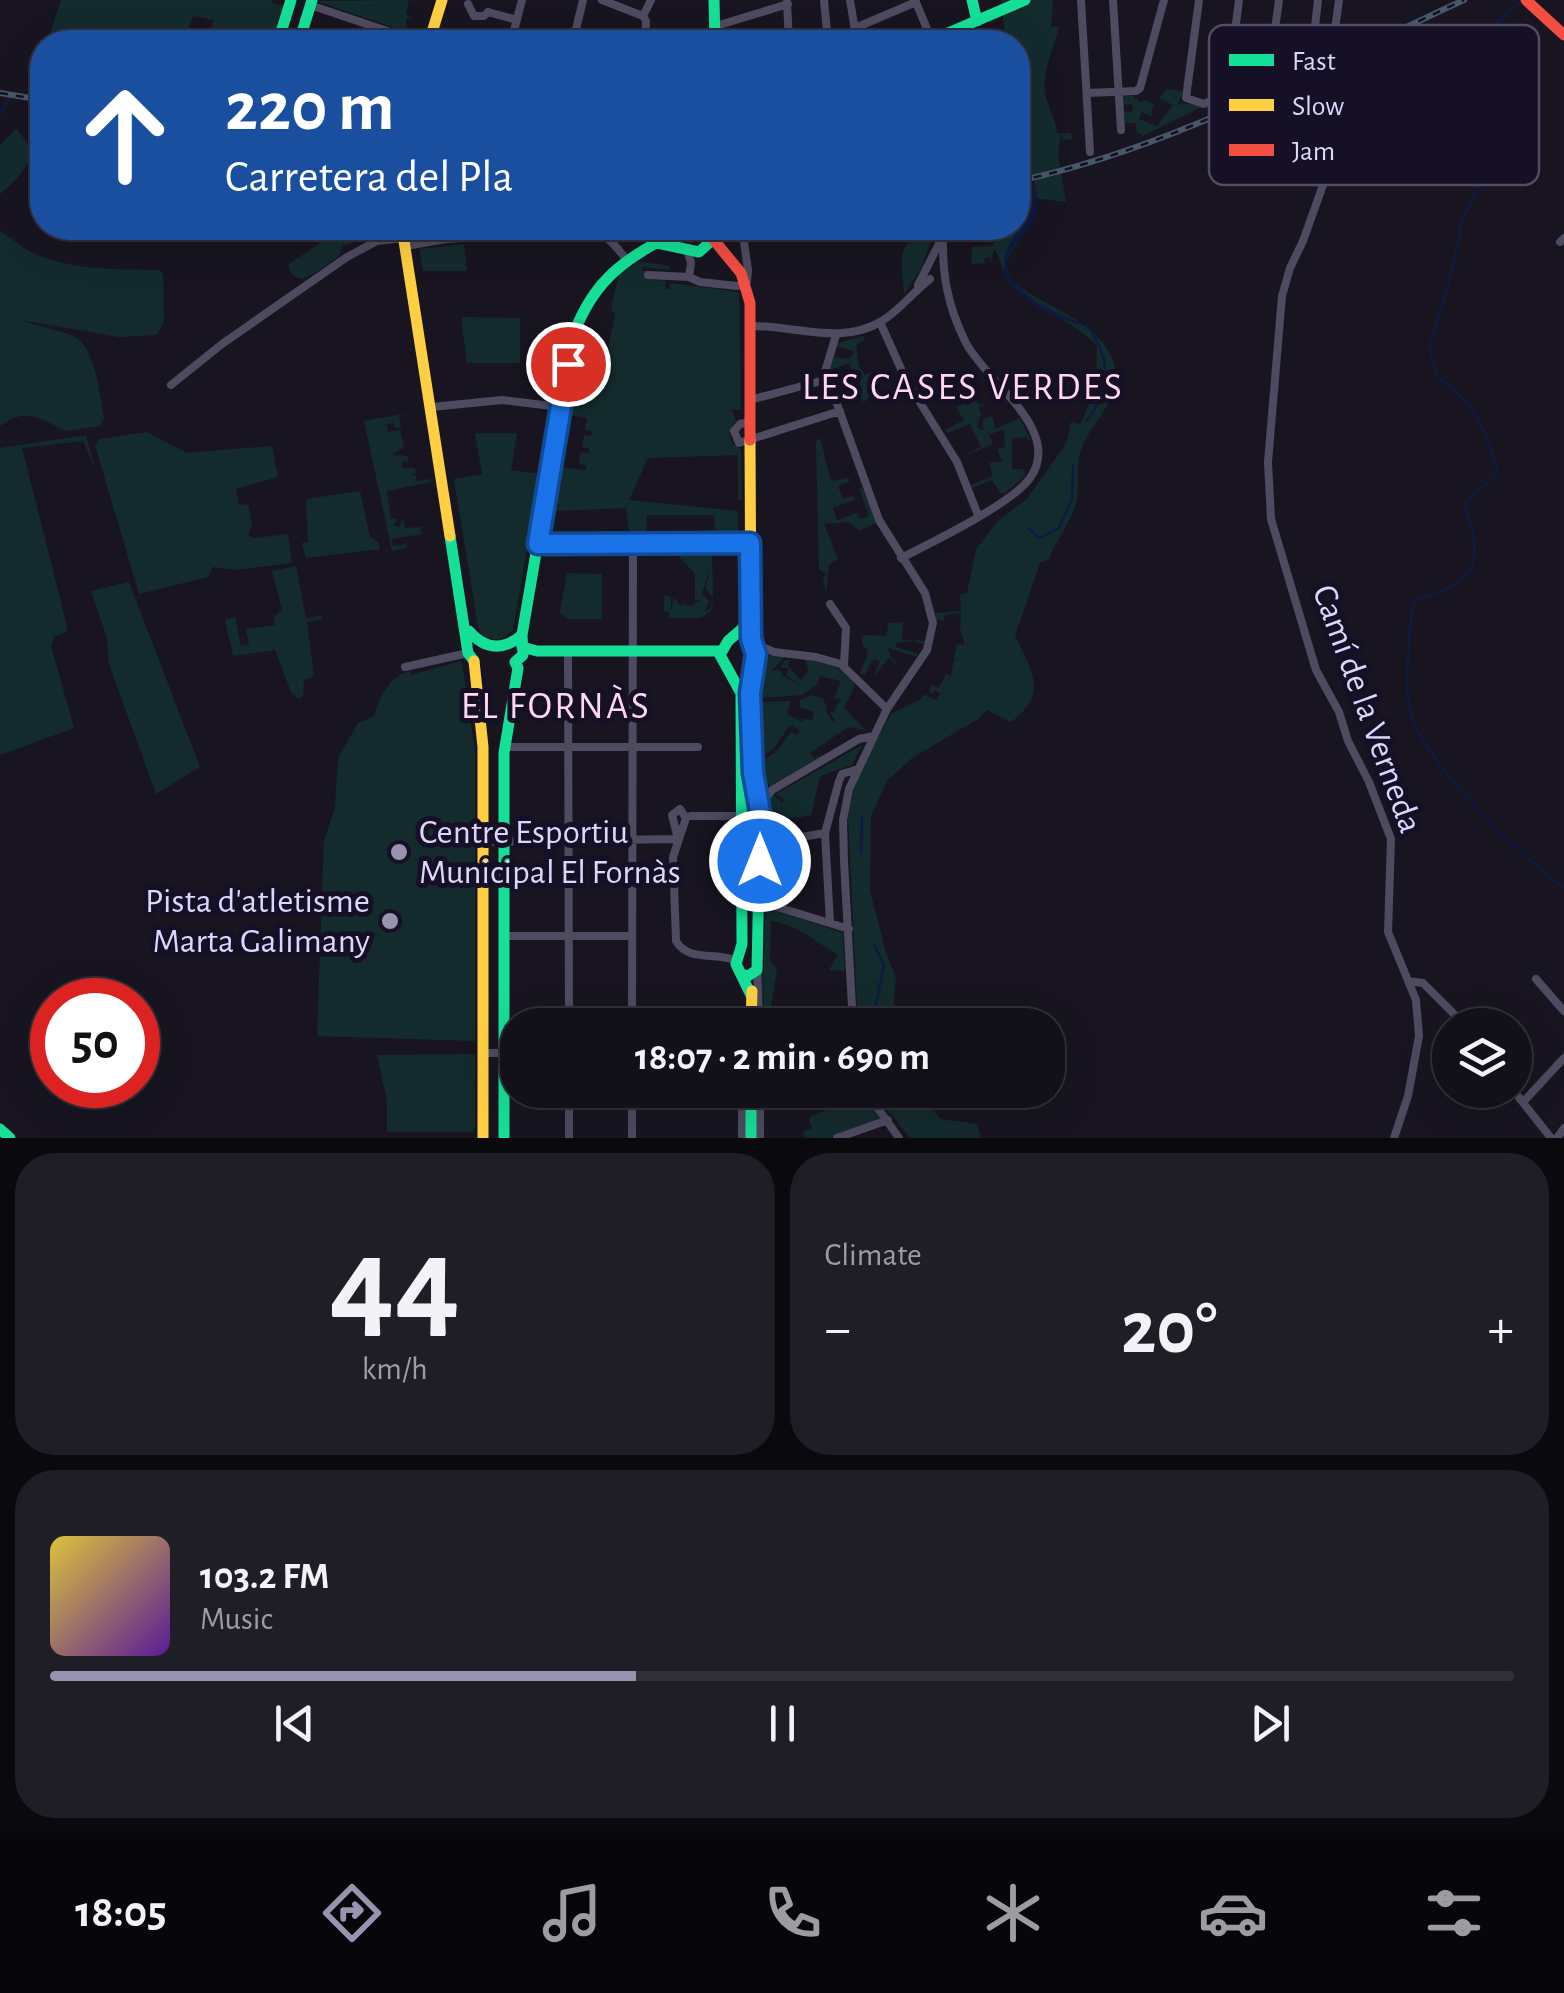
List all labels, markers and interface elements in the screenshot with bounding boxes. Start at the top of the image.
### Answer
legend [1209,25,1539,185]
text: Fast [1292,48,1336,76]
icon: ahead [60,70,190,200]
text: 220 m [225,73,394,143]
text: Slow [1292,93,1344,121]
text: Jam [1292,138,1335,166]
text: Carretera del Pla [225,155,513,200]
pin [526,322,611,407]
icon: arrive [541,337,596,392]
district label: LES CASES VERDES [802,369,1124,407]
street label: Camí de la Verneda [1306,580,1428,838]
district label: EL FORNÀS [461,684,651,726]
position arrow [708,809,812,913]
place label: Centre Esportiu Municipal El Fornàs [419,815,681,890]
marker: Centre Esportiu Municipal El Fornàs [388,841,410,863]
place label: Pista d'atletisme Marta Galimany [145,884,370,959]
marker: Pista d'atletisme Marta Galimany [379,910,401,932]
speed limit sign: 50 [30,978,160,1108]
map controls [1432,1008,1532,1108]
button: layers [1432,1008,1532,1108]
text: 18:07 · 2 min · 690 m [635,1039,930,1077]
text: 44 [329,1220,460,1350]
text: Climate [825,1239,922,1271]
text: 20° [1121,1292,1217,1367]
text: − [825,1302,851,1357]
text: + [1488,1302,1514,1357]
text: km/h [362,1353,428,1385]
text: 103.2 FM [200,1558,329,1596]
text: Music [200,1603,273,1635]
icon: previous [267,1696,322,1751]
icon: pause [755,1696,810,1751]
icon: next [1243,1696,1298,1751]
icon: directions [317,1878,387,1948]
icon: music [537,1878,607,1948]
icon: phone [758,1878,828,1948]
icon: climate [978,1878,1048,1948]
icon: car [1198,1878,1268,1948]
icon: filters [1419,1878,1489,1948]
text: 18:05 [75,1890,167,1935]

